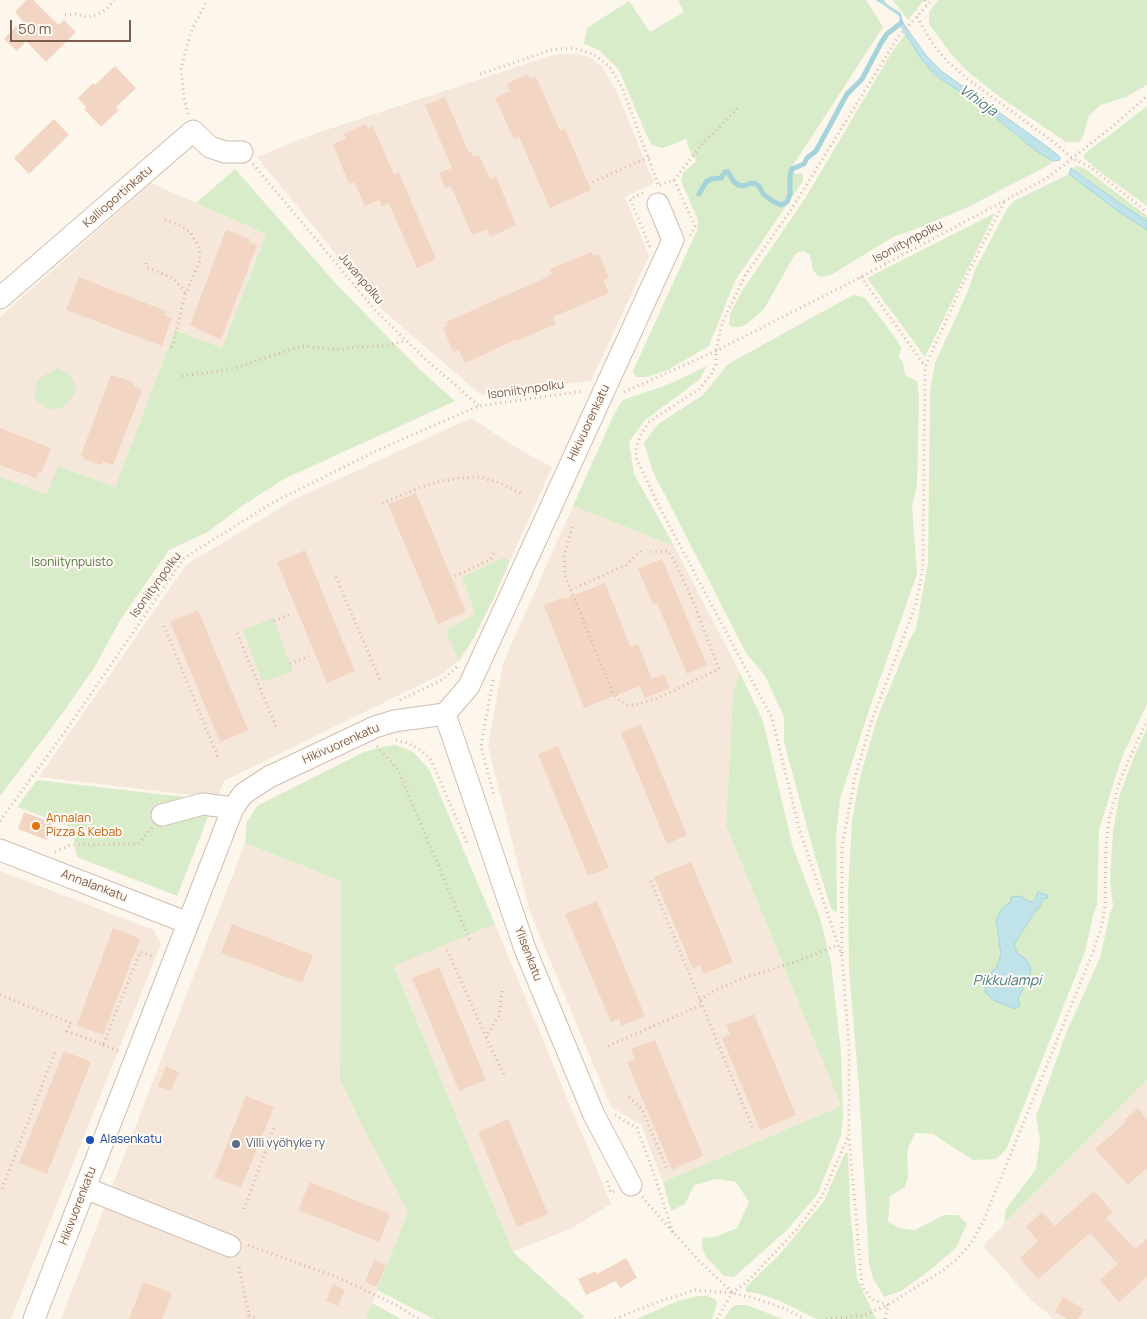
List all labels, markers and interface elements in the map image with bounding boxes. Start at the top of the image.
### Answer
scale bar [12,10,134,42]
text: 50 m [18,18,52,39]
water label: Vihioja [956,82,1000,120]
street label: Kallioportinkatu [80,163,156,231]
street label: Isoniitynpolku [871,218,945,266]
street label: Juvanpolku [335,251,387,307]
street label: Isoniitynpolku [487,378,565,402]
street label: Hikivuorenkatu [565,382,613,464]
street label: Isoniitynpolku [128,550,184,620]
park label: Isoniitynpuisto [31,556,113,570]
street label: Hikivuorenkatu [300,721,382,767]
place label: Annalan Pizza & Kebab [46,812,122,840]
marker: Annalan Pizza & Kebab [30,820,42,832]
street label: Annalankatu [59,867,129,905]
street label: Ylisenkatu [511,925,545,983]
water label: Pikkulampi [973,973,1041,989]
place label: Alasenkatu [100,1133,162,1147]
marker: Alasenkatu [84,1134,96,1146]
place label: Villi vyöhyke ry [246,1137,325,1151]
marker: Villi vyöhyke ry [230,1138,242,1150]
street label: Hikivuorenkatu [56,1165,100,1247]

